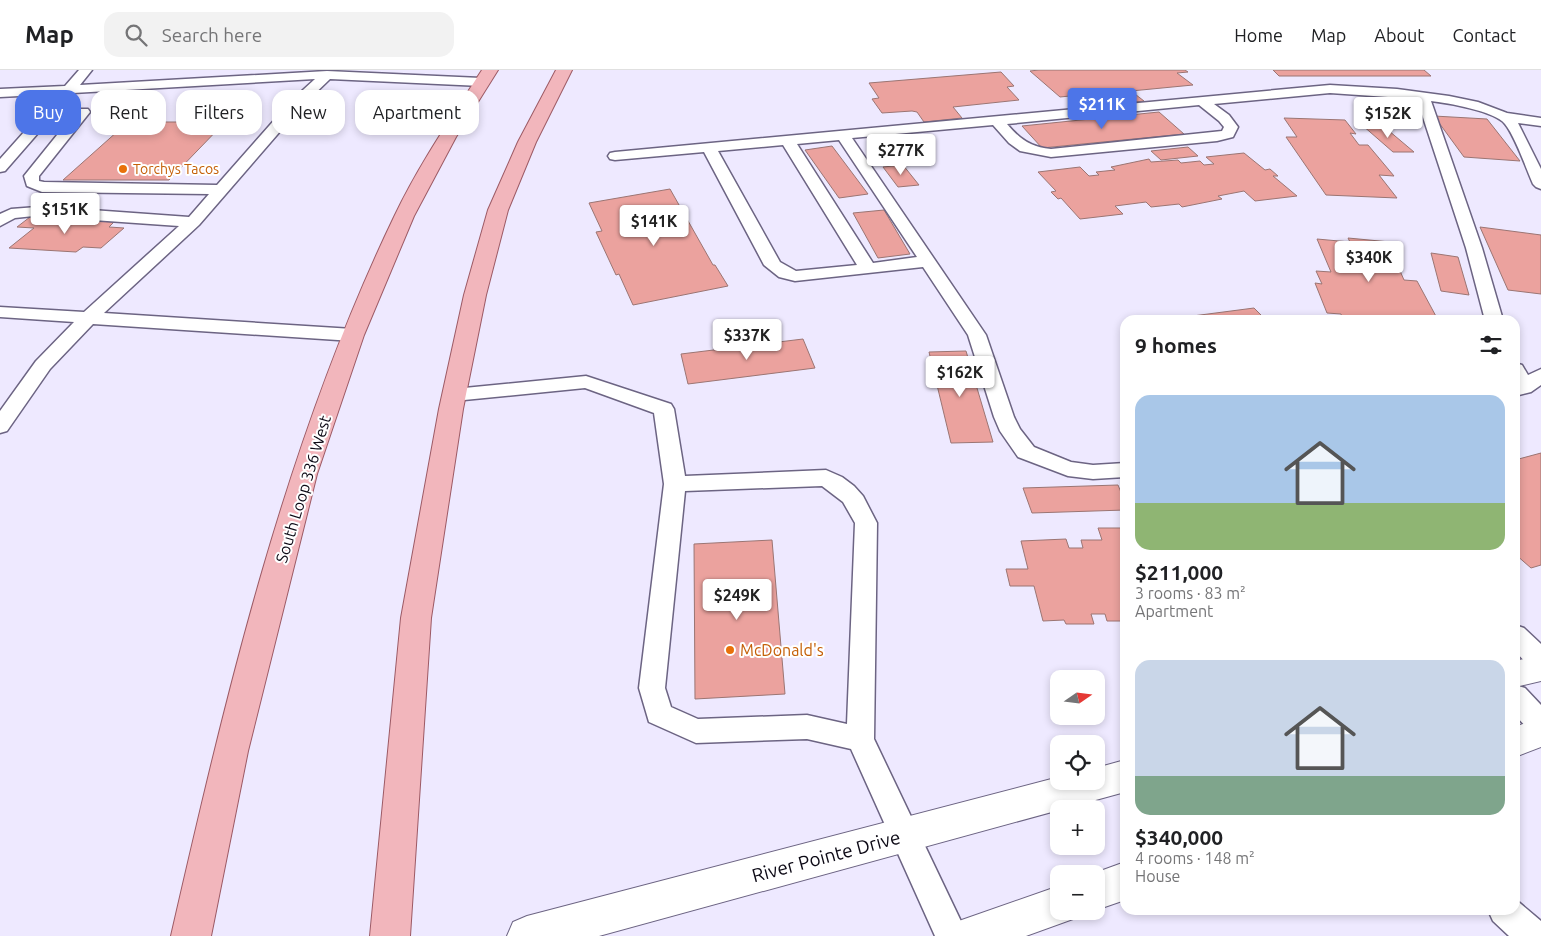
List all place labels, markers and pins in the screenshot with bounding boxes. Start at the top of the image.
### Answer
pin: $211K [1067,88,1137,130]
pin: $152K [1353,97,1423,139]
pin: $277K [866,134,936,176]
place label: Torchys Tacos [133,161,219,177]
marker: Torchys Tacos [117,163,129,175]
pin: $151K [30,192,100,235]
pin: $141K [619,204,689,247]
pin: $340K [1334,240,1404,283]
pin: $337K [712,318,782,361]
pin: $162K [925,356,995,398]
pin: $249K [702,578,772,621]
place label: McDonald's [740,641,824,659]
marker: McDonald's [724,644,736,656]

